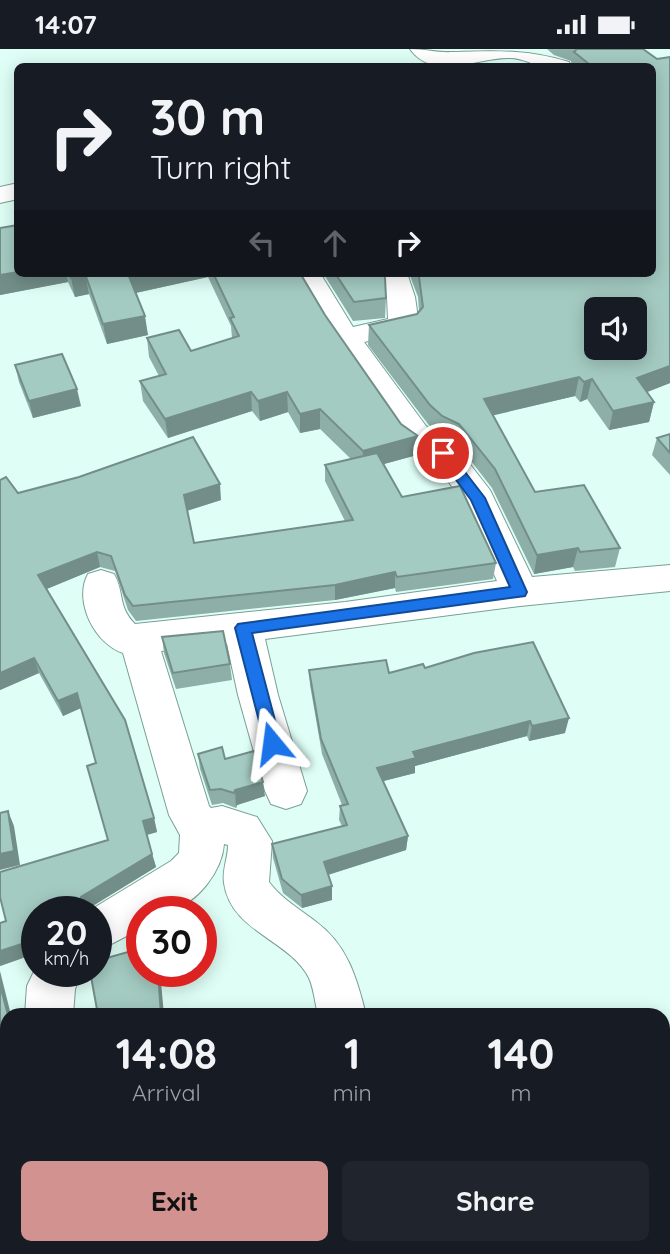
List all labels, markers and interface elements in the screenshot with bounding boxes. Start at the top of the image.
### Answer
text: 14:07 [35,8,97,41]
text: 30 m [150,86,265,147]
icon: right [35,91,126,182]
text: Turn right [150,147,291,187]
icon: left [243,224,281,262]
icon: ahead [316,224,354,262]
icon: right [389,224,427,262]
map controls [584,297,647,360]
button: sound [584,297,647,360]
pin [413,423,473,483]
icon: arrive [424,434,462,472]
position arrow [235,706,309,780]
speed limit sign: 30 [126,896,217,987]
text: 20 [46,910,87,954]
text: km/h [44,947,89,970]
text: 14:08 [116,1027,217,1080]
text: 1 [344,1027,360,1080]
text: 140 [487,1027,554,1080]
text: Arrival [132,1078,201,1107]
text: min [333,1078,372,1107]
text: m [510,1078,531,1107]
button: Exit [21,1161,328,1241]
button: Share [342,1161,649,1241]

